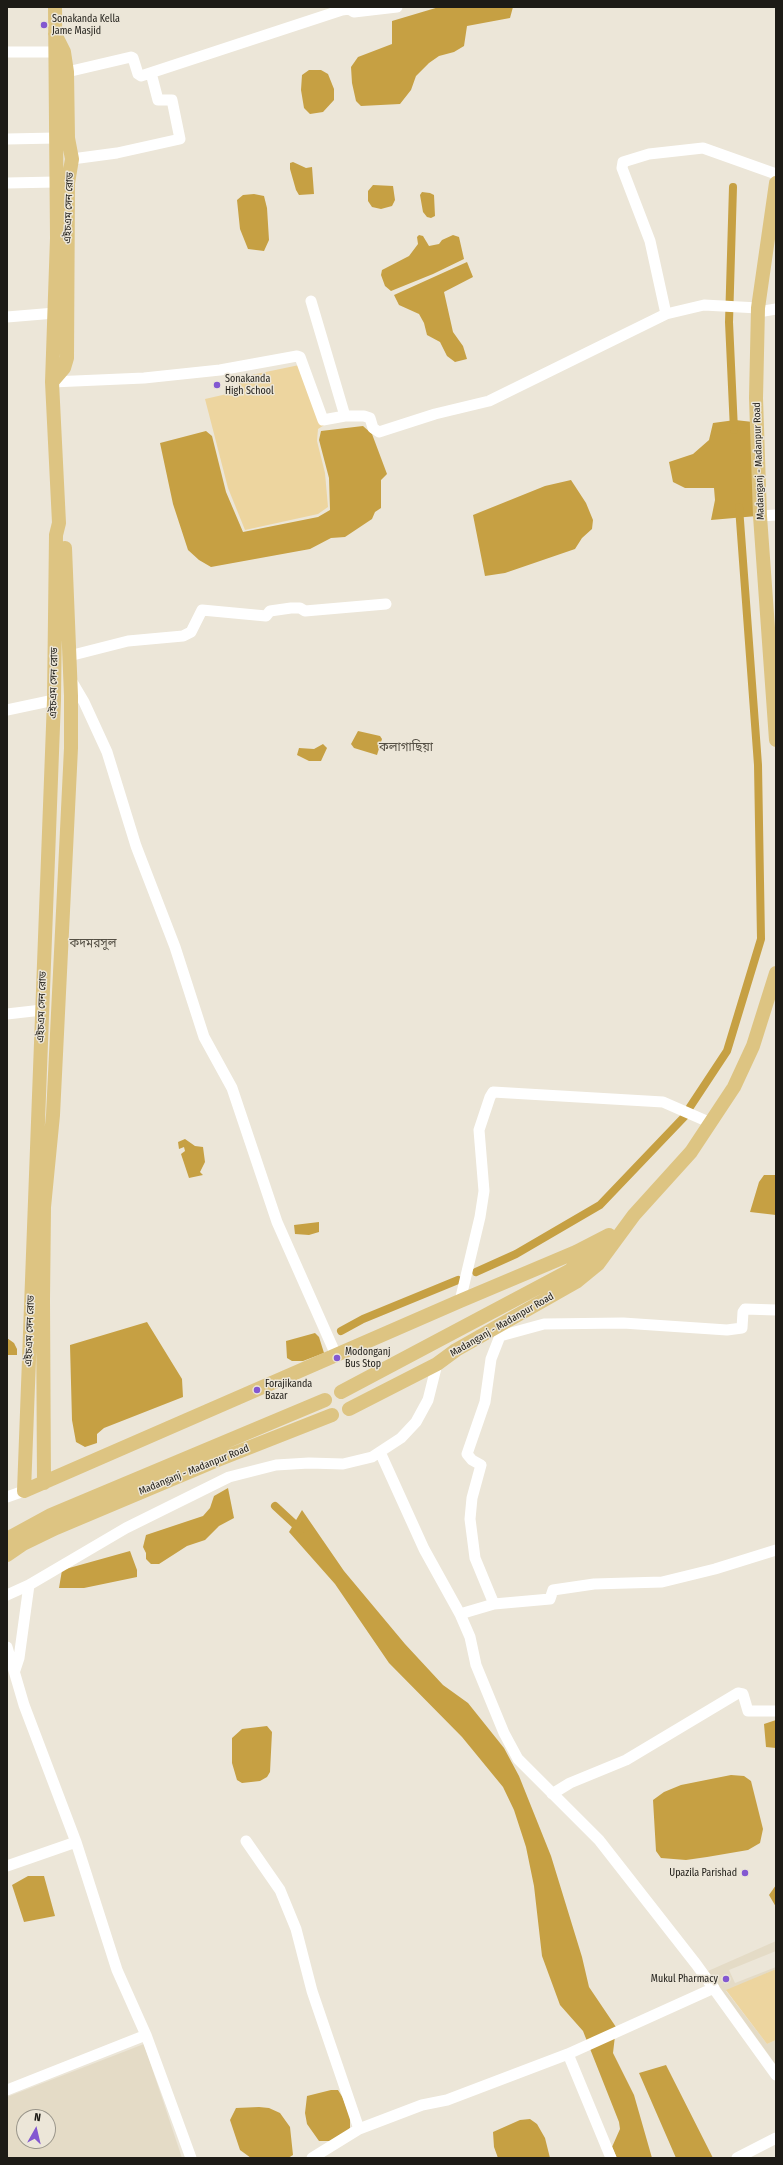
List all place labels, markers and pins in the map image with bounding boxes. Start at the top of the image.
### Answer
place label: Sonakanda Kella Jame Masjid [52,13,120,36]
marker: Sonakanda Kella Jame Masjid [39,20,49,30]
place label: Sonakanda High School [225,373,274,396]
marker: Sonakanda High School [212,380,222,390]
place label: Modonganj Bus Stop [345,1346,390,1370]
marker: Modonganj Bus Stop [332,1353,342,1363]
place label: Forajikanda Bazar [265,1378,312,1402]
marker: Forajikanda Bazar [252,1385,262,1395]
place label: Upazila Parishad [669,1867,737,1879]
marker: Upazila Parishad [740,1868,750,1878]
place label: Mukul Pharmacy [651,1973,718,1985]
marker: Mukul Pharmacy [721,1974,731,1984]

